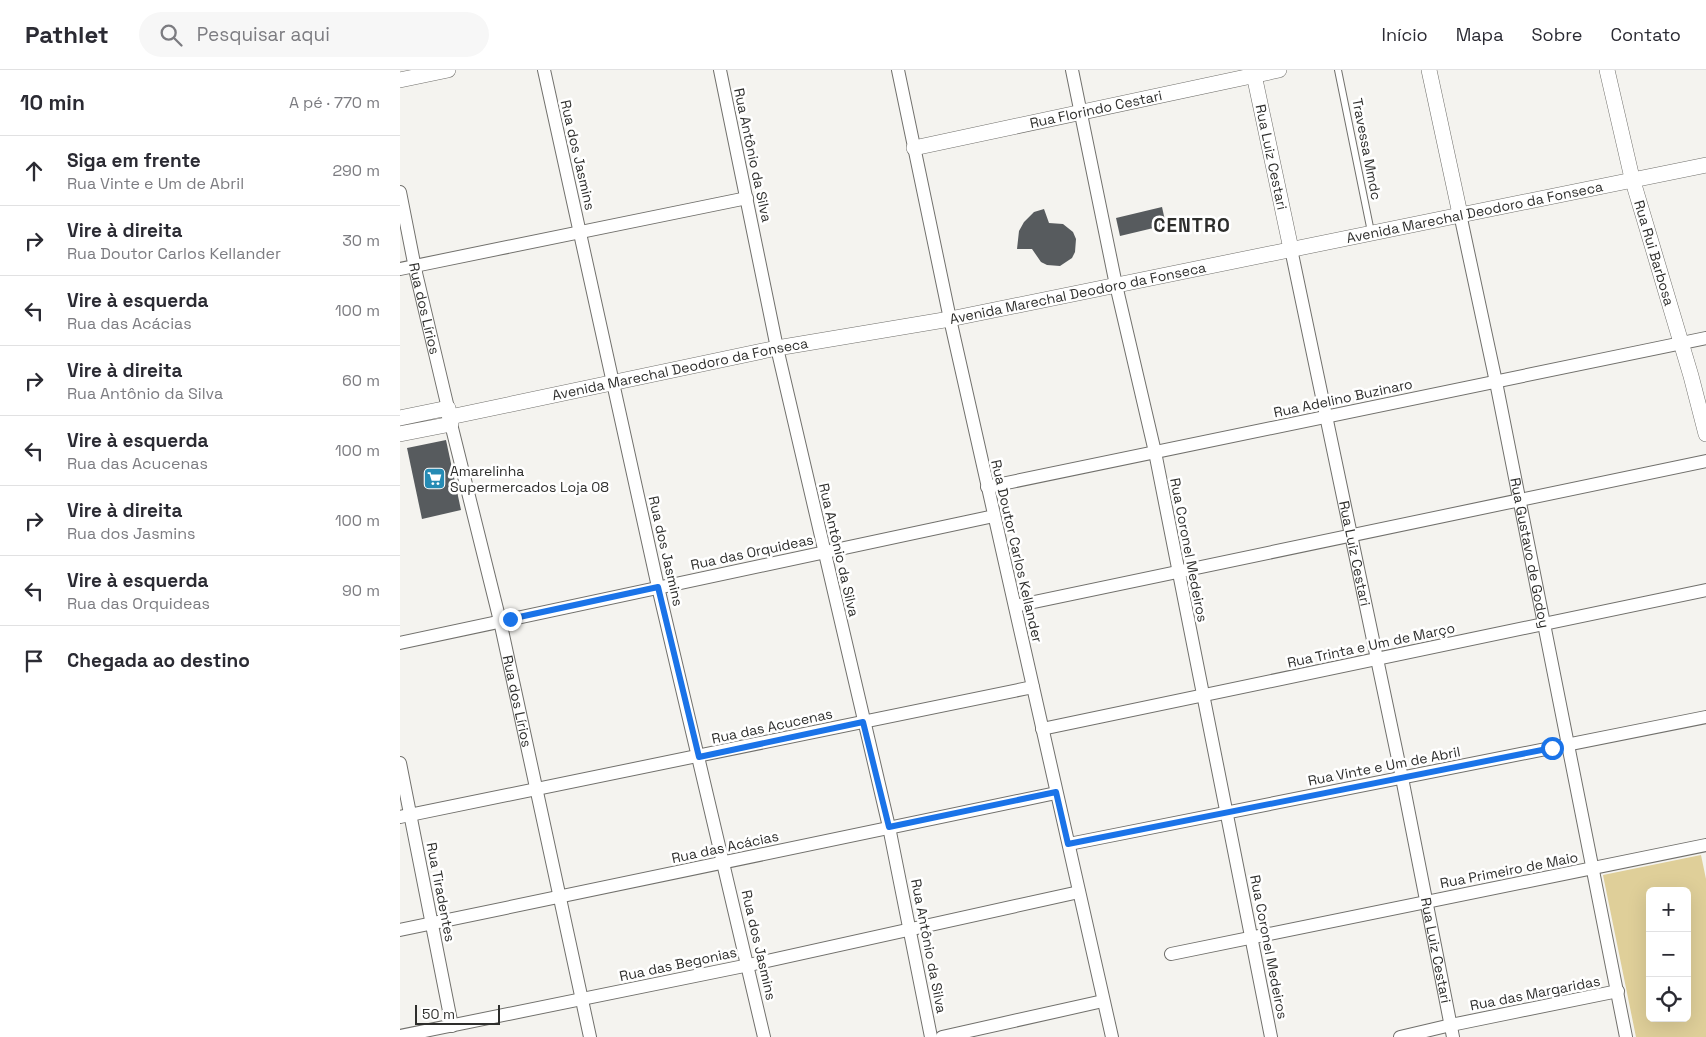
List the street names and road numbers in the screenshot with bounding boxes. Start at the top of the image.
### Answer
street label: Rua Antônio da Silva [730,86,776,224]
street label: Rua Florindo Cestari [1028,86,1164,132]
street label: Travessa Mmdc [1348,97,1386,201]
street label: Rua dos Jasmins [557,98,599,212]
street label: Rua Luiz Cestari [1252,103,1291,211]
street label: Avenida Marechal Deodoro da Fonseca [1345,177,1604,247]
street label: Rua Rui Barbosa [1630,198,1679,308]
street label: Avenida Marechal Deodoro da Fonseca [948,258,1208,328]
street label: Rua dos Lírios [405,261,444,356]
street label: Avenida Marechal Deodoro da Fonseca [550,334,809,404]
street label: Rua Adelino Buzinaro [1272,374,1414,422]
street label: Rua Doutor Carlos Kellander [987,458,1047,644]
street label: Rua Coronel Medeiros [1166,476,1212,624]
street label: Rua Gustavo de Godoy [1506,476,1554,630]
street label: Rua Antônio da Silva [815,481,863,619]
street label: Rua dos Jasmins [645,494,687,608]
street label: Rua Luiz Cestari [1335,499,1375,608]
street label: Rua das Orquideas [689,530,815,574]
street label: Rua Trinta e Um de Março [1286,618,1456,672]
street label: Rua dos Lírios [499,653,536,749]
street label: Rua das Acucenas [710,704,834,748]
street label: Rua Vinte e Um de Abril [1306,742,1462,790]
street label: Rua das Acácias [670,827,780,867]
street label: Rua Tiradentes [423,841,459,943]
street label: Rua Primeiro de Maio [1438,848,1580,892]
street label: Rua Coronel Medeiros [1246,873,1292,1021]
street label: Rua Antônio da Silva [907,877,951,1015]
street label: Rua dos Jasmins [738,888,780,1002]
street label: Rua Luiz Cestari [1417,896,1455,1005]
street label: Rua das Begonias [618,943,738,985]
street label: Rua das Margaridas [1468,972,1602,1014]

